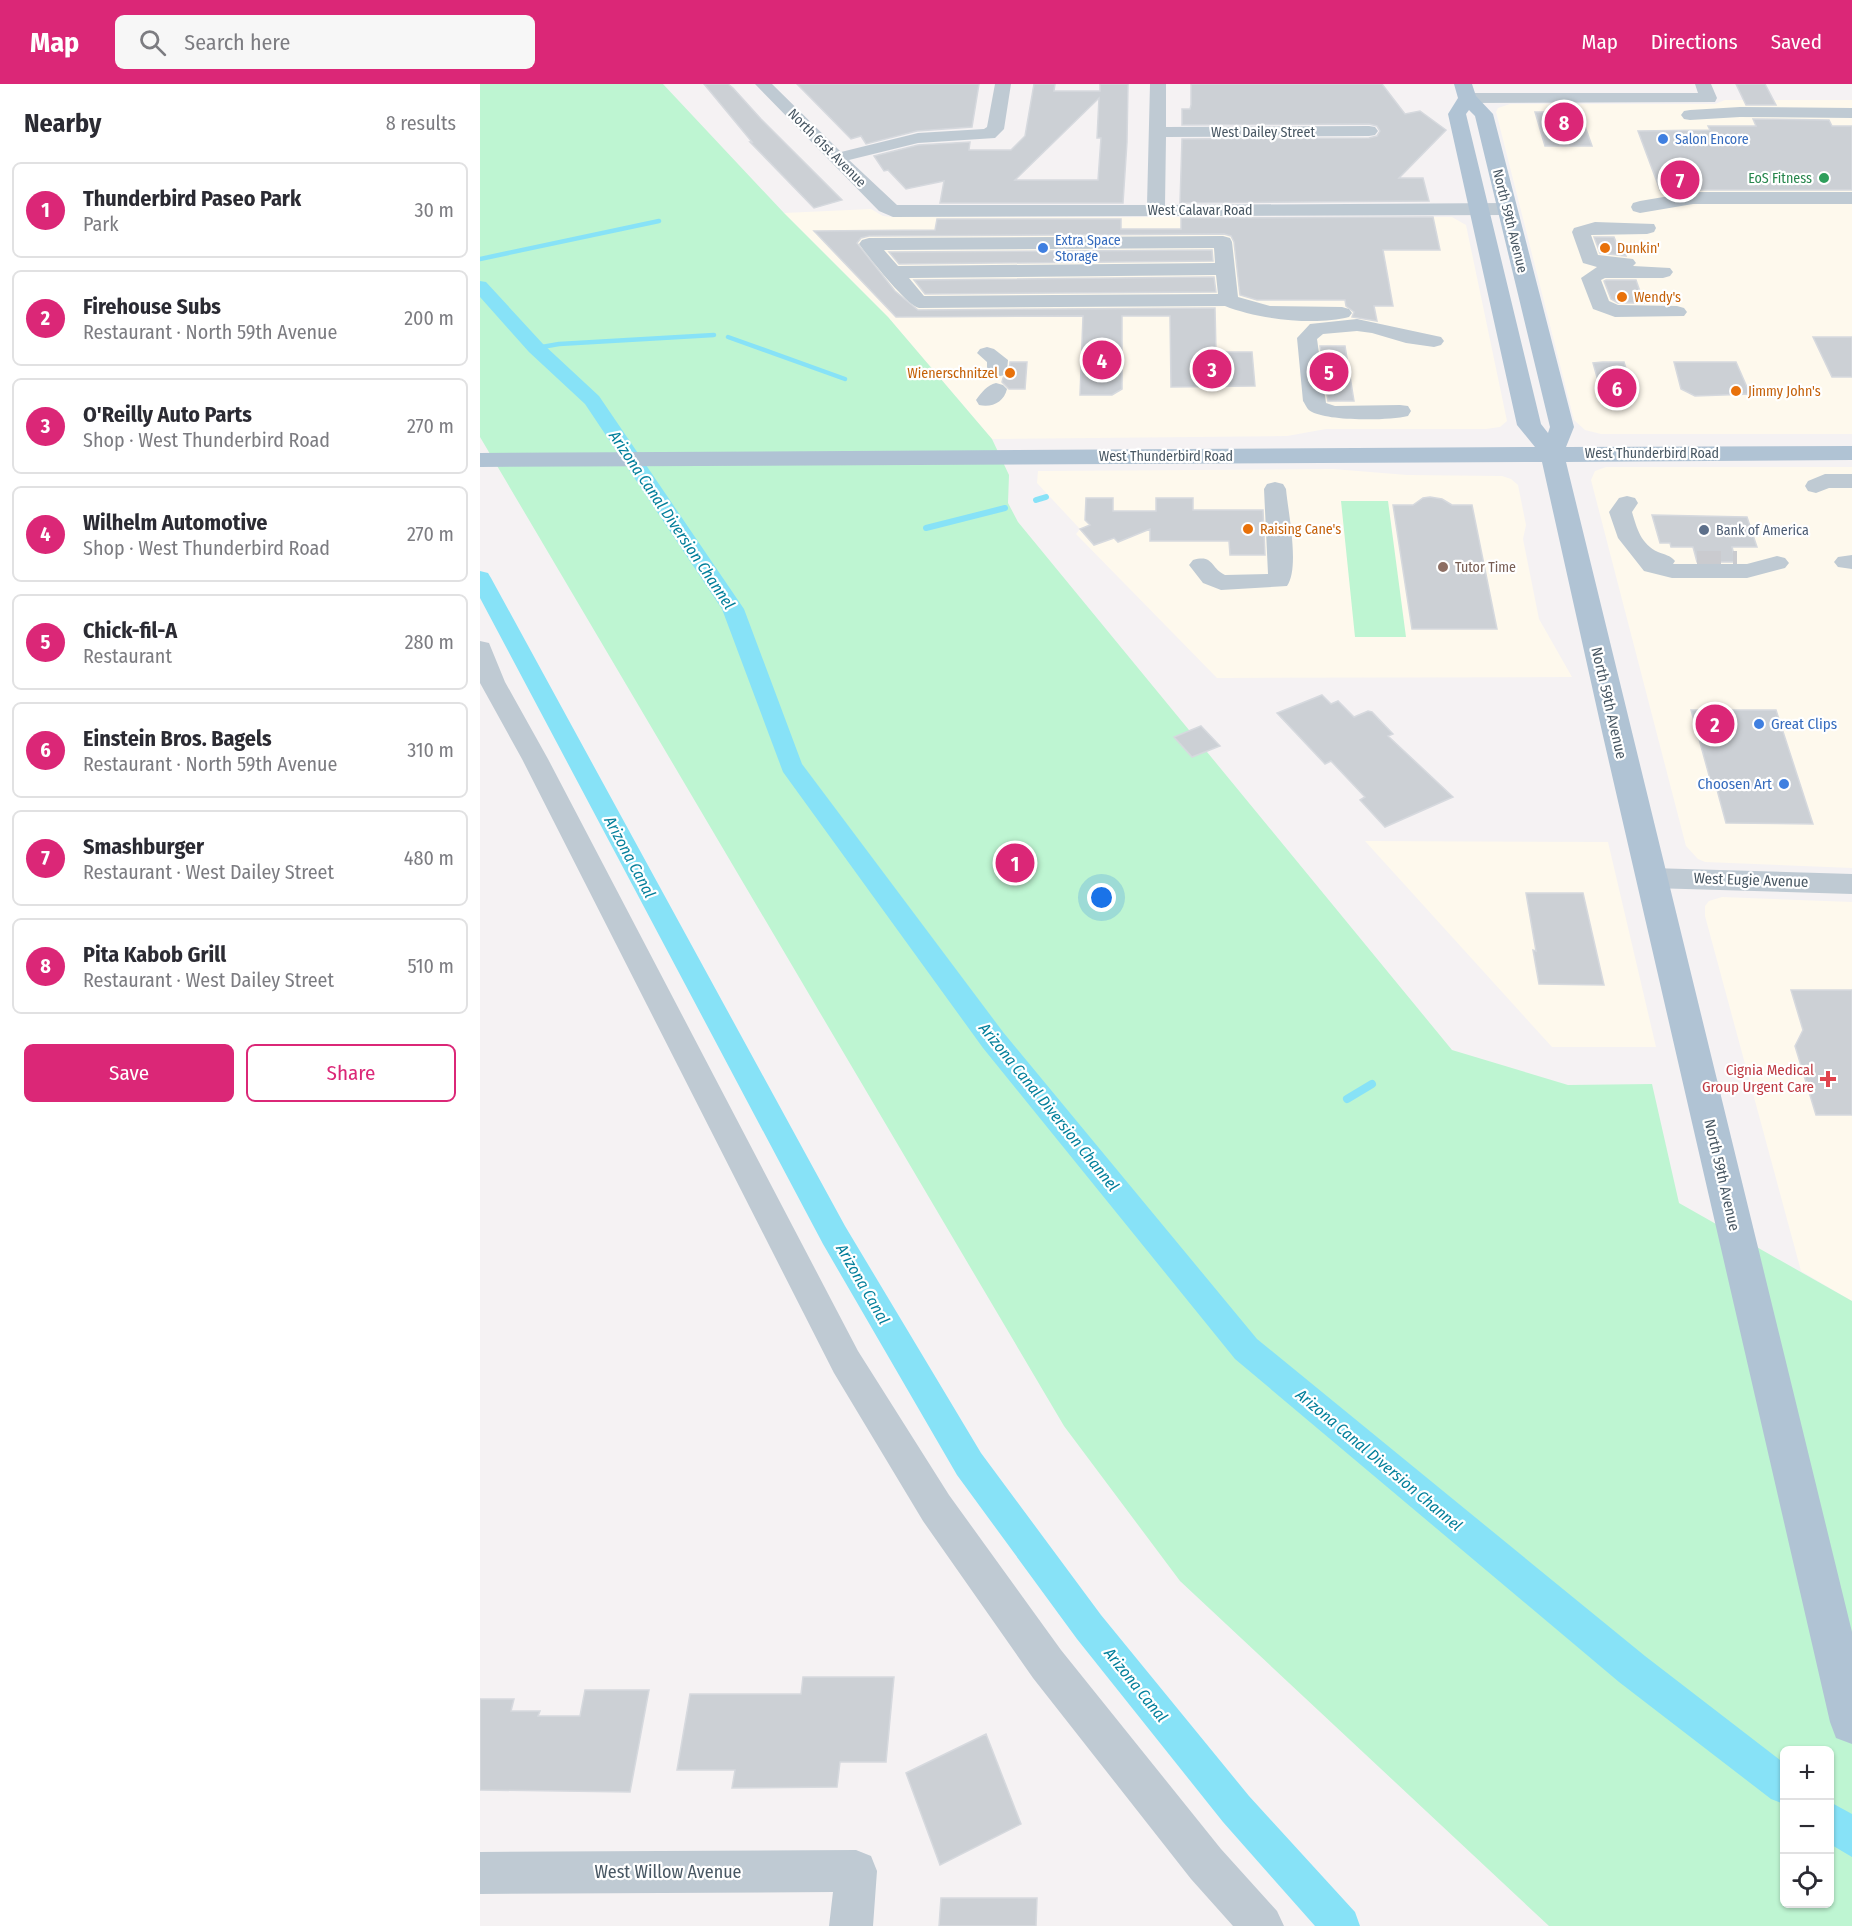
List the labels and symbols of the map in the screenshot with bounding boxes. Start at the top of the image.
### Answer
pin: 8 [1544,99,1584,144]
street label: North 61st Avenue [784,105,870,191]
street label: West Dailey Street [1211,124,1315,141]
place label: Salon Encore [1675,131,1749,148]
marker: Salon Encore [1656,132,1670,146]
pin: 7 [1660,158,1700,202]
street label: North 59th Avenue [1489,167,1531,275]
place label: EoS Fitness [1748,170,1812,187]
marker: EoS Fitness [1817,171,1831,185]
street label: West Calavar Road [1147,202,1253,219]
place label: Extra Space Storage [1055,232,1121,265]
place label: Dunkin' [1617,240,1660,257]
marker: Extra Space Storage [1036,241,1050,255]
marker: Dunkin' [1598,241,1612,255]
place label: Wendy's [1634,289,1681,306]
marker: Wendy's [1615,290,1629,304]
pin: 4 [1082,338,1122,382]
pin: 3 [1192,346,1232,392]
pin: 5 [1310,350,1348,394]
place label: Wienerschnitzel [907,365,998,382]
marker: Wienerschnitzel [1003,366,1017,380]
pin: 6 [1598,366,1636,410]
place label: Jimmy John's [1748,383,1821,400]
marker: Jimmy John's [1729,384,1743,398]
water label: Arizona Canal Diversion Channel [605,426,739,613]
street label: West Thunderbird Road [1585,445,1719,462]
street label: West Thunderbird Road [1099,448,1233,465]
place label: Raising Cane's [1260,521,1341,538]
marker: Raising Cane's [1241,522,1255,536]
place label: Bank of America [1716,522,1809,539]
marker: Bank of America [1697,523,1711,537]
place label: Tutor Time [1455,559,1516,576]
marker: Tutor Time [1436,560,1450,574]
street label: North 59th Avenue [1587,645,1631,761]
pin: 2 [1696,702,1734,746]
place label: Great Clips [1771,715,1837,733]
marker: Great Clips [1752,717,1766,731]
place label: Choosen Art [1698,775,1772,793]
marker: Choosen Art [1777,777,1791,791]
water label: Arizona Canal [600,812,659,901]
pin: 1 [996,840,1034,886]
street label: West Eugie Avenue [1693,869,1809,891]
your location [1087,883,1116,912]
water label: Arizona Canal Diversion Channel [975,1018,1123,1195]
place label: Cignia Medical Group Urgent Care [1702,1061,1814,1096]
marker: Cignia Medical Group Urgent Care [1819,1070,1837,1088]
street label: North 59th Avenue [1700,1117,1744,1233]
water label: Arizona Canal [832,1240,894,1328]
water label: Arizona Canal Diversion Channel [1291,1384,1466,1535]
water label: Arizona Canal [1100,1643,1172,1726]
street label: West Willow Avenue [594,1861,742,1883]

